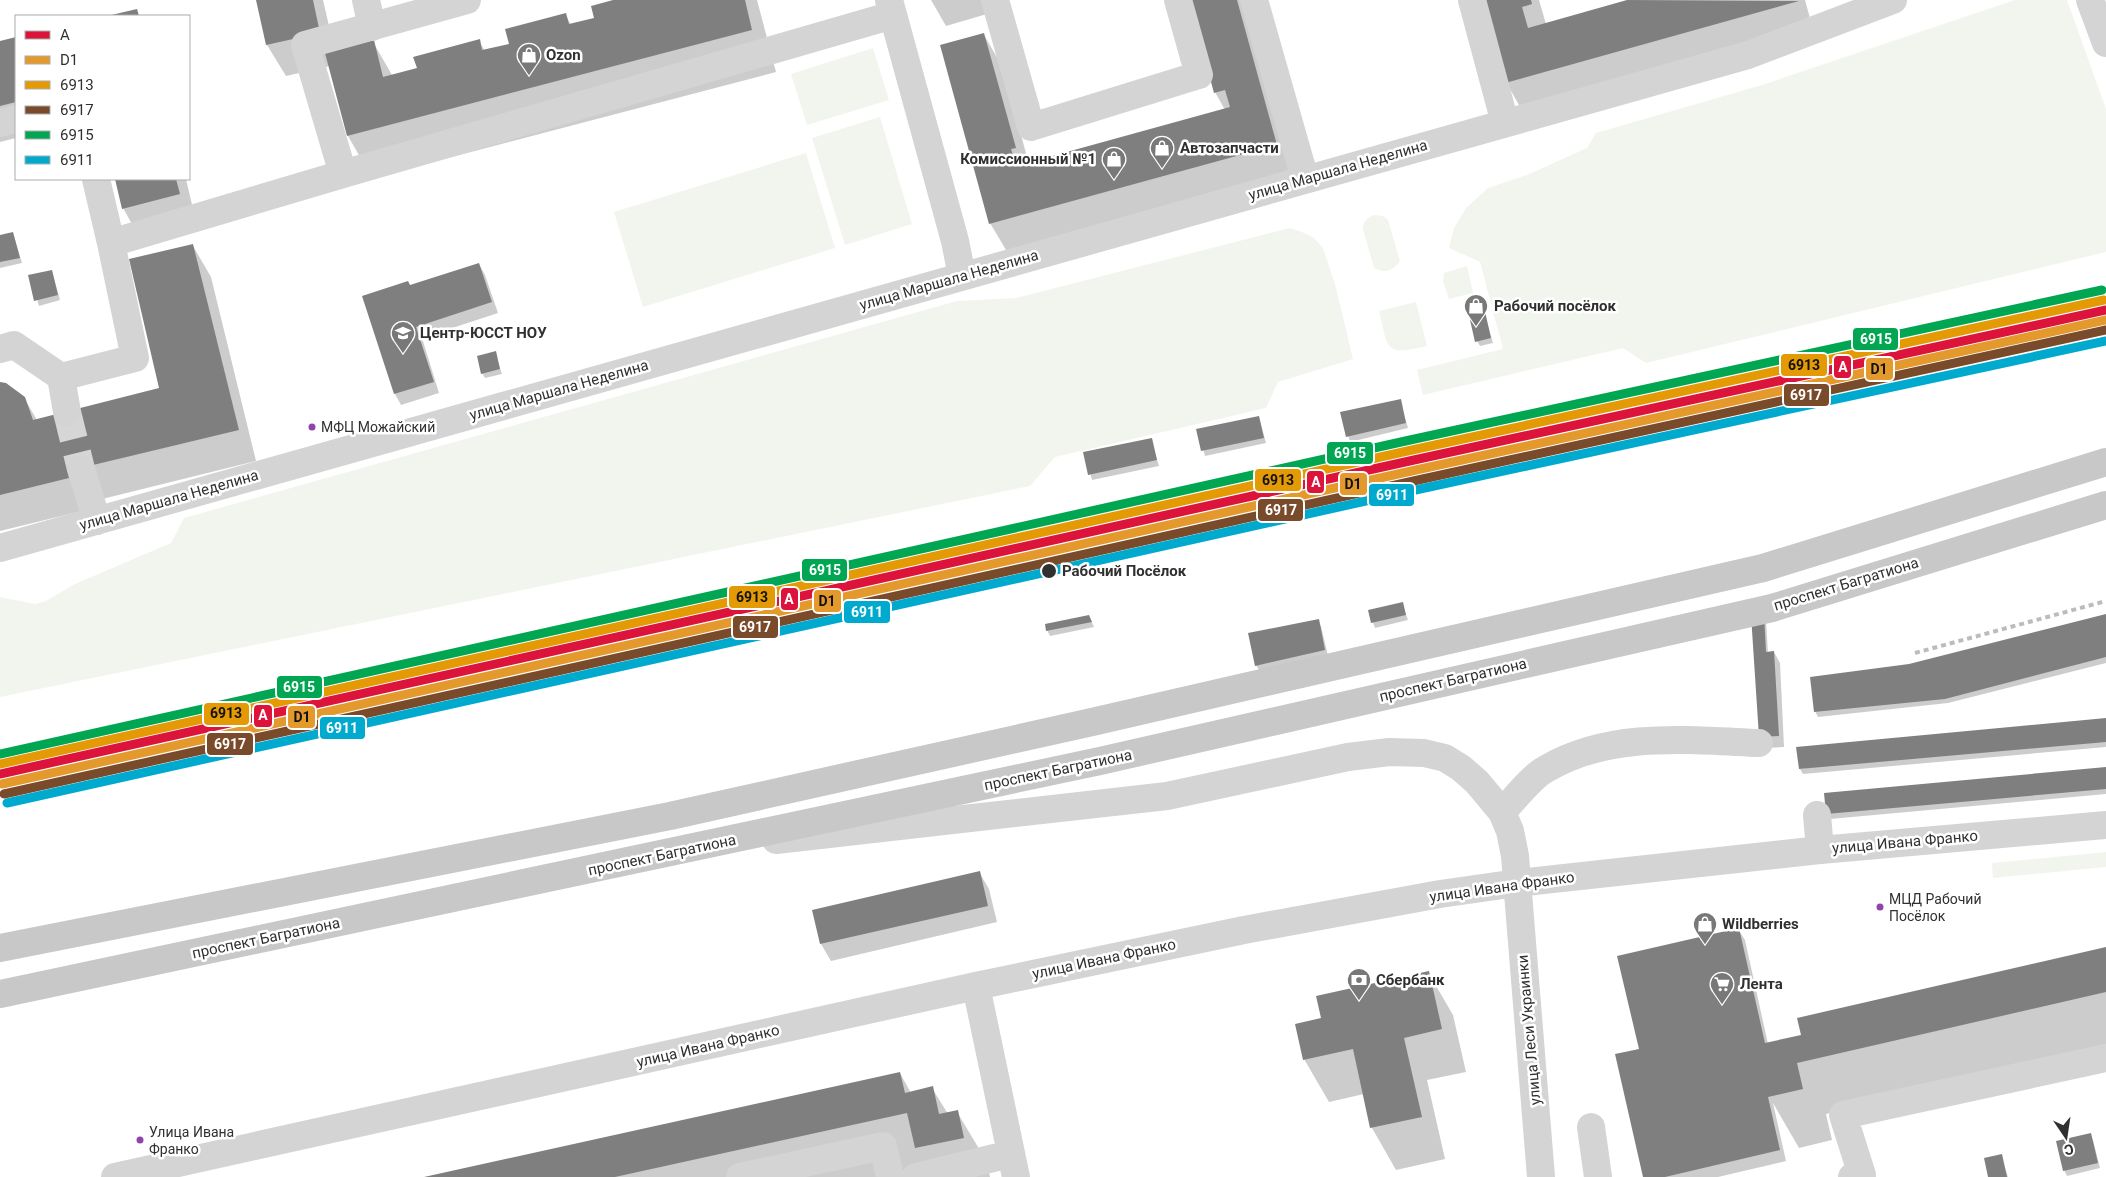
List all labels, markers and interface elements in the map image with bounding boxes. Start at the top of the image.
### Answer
legend [15,15,190,180]
text: A [60,26,70,44]
shop icon: Ozon [516,42,542,76]
place label: Ozon [546,46,581,64]
text: D1 [60,51,78,69]
text: 6913 [60,76,94,94]
text: 6917 [60,101,94,119]
text: 6915 [60,126,94,144]
shop icon: Автозапчасти [1149,135,1175,169]
street label: улица Маршала Неделина [1246,136,1430,204]
place label: Автозапчасти [1180,139,1279,157]
shop icon: Комиссионный №1 [1101,146,1127,180]
place label: Комиссионный №1 [960,150,1096,168]
text: 6911 [60,151,94,169]
street label: улица Маршала Неделина [857,246,1041,314]
shop icon: Рабочий посёлок [1463,293,1489,327]
place label: Рабочий посёлок [1494,297,1617,315]
school or university icon: Центр-ЮССТ НОУ [390,320,416,354]
place label: Центр-ЮССТ НОУ [420,324,547,342]
line badge: 6915 [1852,327,1899,351]
text: 6915 [1860,331,1892,347]
line badge: 6913 [1780,353,1828,377]
line badge: A [1833,355,1852,379]
street label: улица Маршала Неделина [467,356,651,424]
text: 6913 [1788,357,1820,373]
line badge: D1 [1865,357,1894,381]
text: A [1838,359,1848,375]
text: D1 [1870,361,1888,377]
line badge: 6917 [1783,383,1830,407]
text: 6917 [1790,387,1822,403]
place label: МФЦ Можайский [321,419,435,435]
marker: МФЦ Можайский [307,422,317,432]
line badge: 6915 [1326,441,1374,465]
text: 6915 [1334,445,1366,461]
street label: улица Маршала Неделина [77,466,261,534]
line badge: 6913 [1254,468,1302,492]
line badge: A [1306,470,1325,494]
text: 6913 [1262,472,1294,488]
line badge: D1 [1339,472,1368,496]
text: A [1311,474,1321,490]
text: D1 [1344,476,1362,492]
line badge: 6911 [1368,483,1415,507]
text: 6911 [1376,487,1408,503]
line badge: 6917 [1257,498,1304,522]
text: 6917 [1265,502,1297,518]
street label: проспект Багратиона [1771,553,1921,615]
line badge: 6915 [801,558,848,582]
text: 6915 [809,562,841,578]
marker: Рабочий Посёлок [1040,562,1058,580]
place label: Рабочий Посёлок [1062,562,1187,580]
line badge: 6913 [728,585,776,609]
line badge: A [780,587,799,611]
text: 6913 [736,589,768,605]
line badge: D1 [813,589,842,613]
text: A [784,591,794,607]
text: D1 [818,593,836,609]
line badge: 6911 [843,600,891,624]
text: 6911 [851,604,883,620]
line badge: 6917 [732,615,779,639]
text: 6917 [739,619,771,635]
street label: проспект Багратиона [1378,654,1528,706]
line badge: 6915 [276,675,323,699]
text: 6915 [283,679,315,695]
line badge: 6913 [203,702,250,726]
line badge: A [253,704,273,728]
text: 6913 [210,705,242,721]
line badge: D1 [287,705,316,729]
text: A [258,707,268,723]
text: D1 [293,709,311,725]
line badge: 6911 [319,716,366,740]
text: 6911 [326,720,358,736]
line badge: 6917 [206,732,254,756]
text: 6917 [214,736,246,752]
street label: проспект Багратиона [982,746,1134,794]
street label: улица Ивана Франко [1831,827,1979,857]
street label: проспект Багратиона [586,831,738,879]
street label: улица Ивана Франко [1428,868,1576,906]
place label: МЦД Рабочий Посёлок [1889,891,1981,924]
marker: МЦД Рабочий Посёлок [1875,902,1885,912]
shop icon: Wildberries [1692,911,1718,945]
street label: проспект Багратиона [190,914,342,962]
place label: Wildberries [1722,915,1799,933]
street label: улица Ивана Франко [1031,935,1177,983]
street label: улица Леси Украинки [1513,954,1545,1106]
bank icon: Сбербанк [1346,967,1372,1001]
place label: Сбербанк [1376,971,1445,989]
supermarket icon: Лента [1709,971,1735,1005]
place label: Лента [1740,975,1783,993]
street label: улица Ивана Франко [635,1021,781,1071]
north arrow [2041,1112,2091,1162]
place label: Улица Ивана Франко [149,1124,234,1157]
marker: Улица Ивана Франко [135,1135,145,1145]
text: С [2063,1141,2075,1158]

